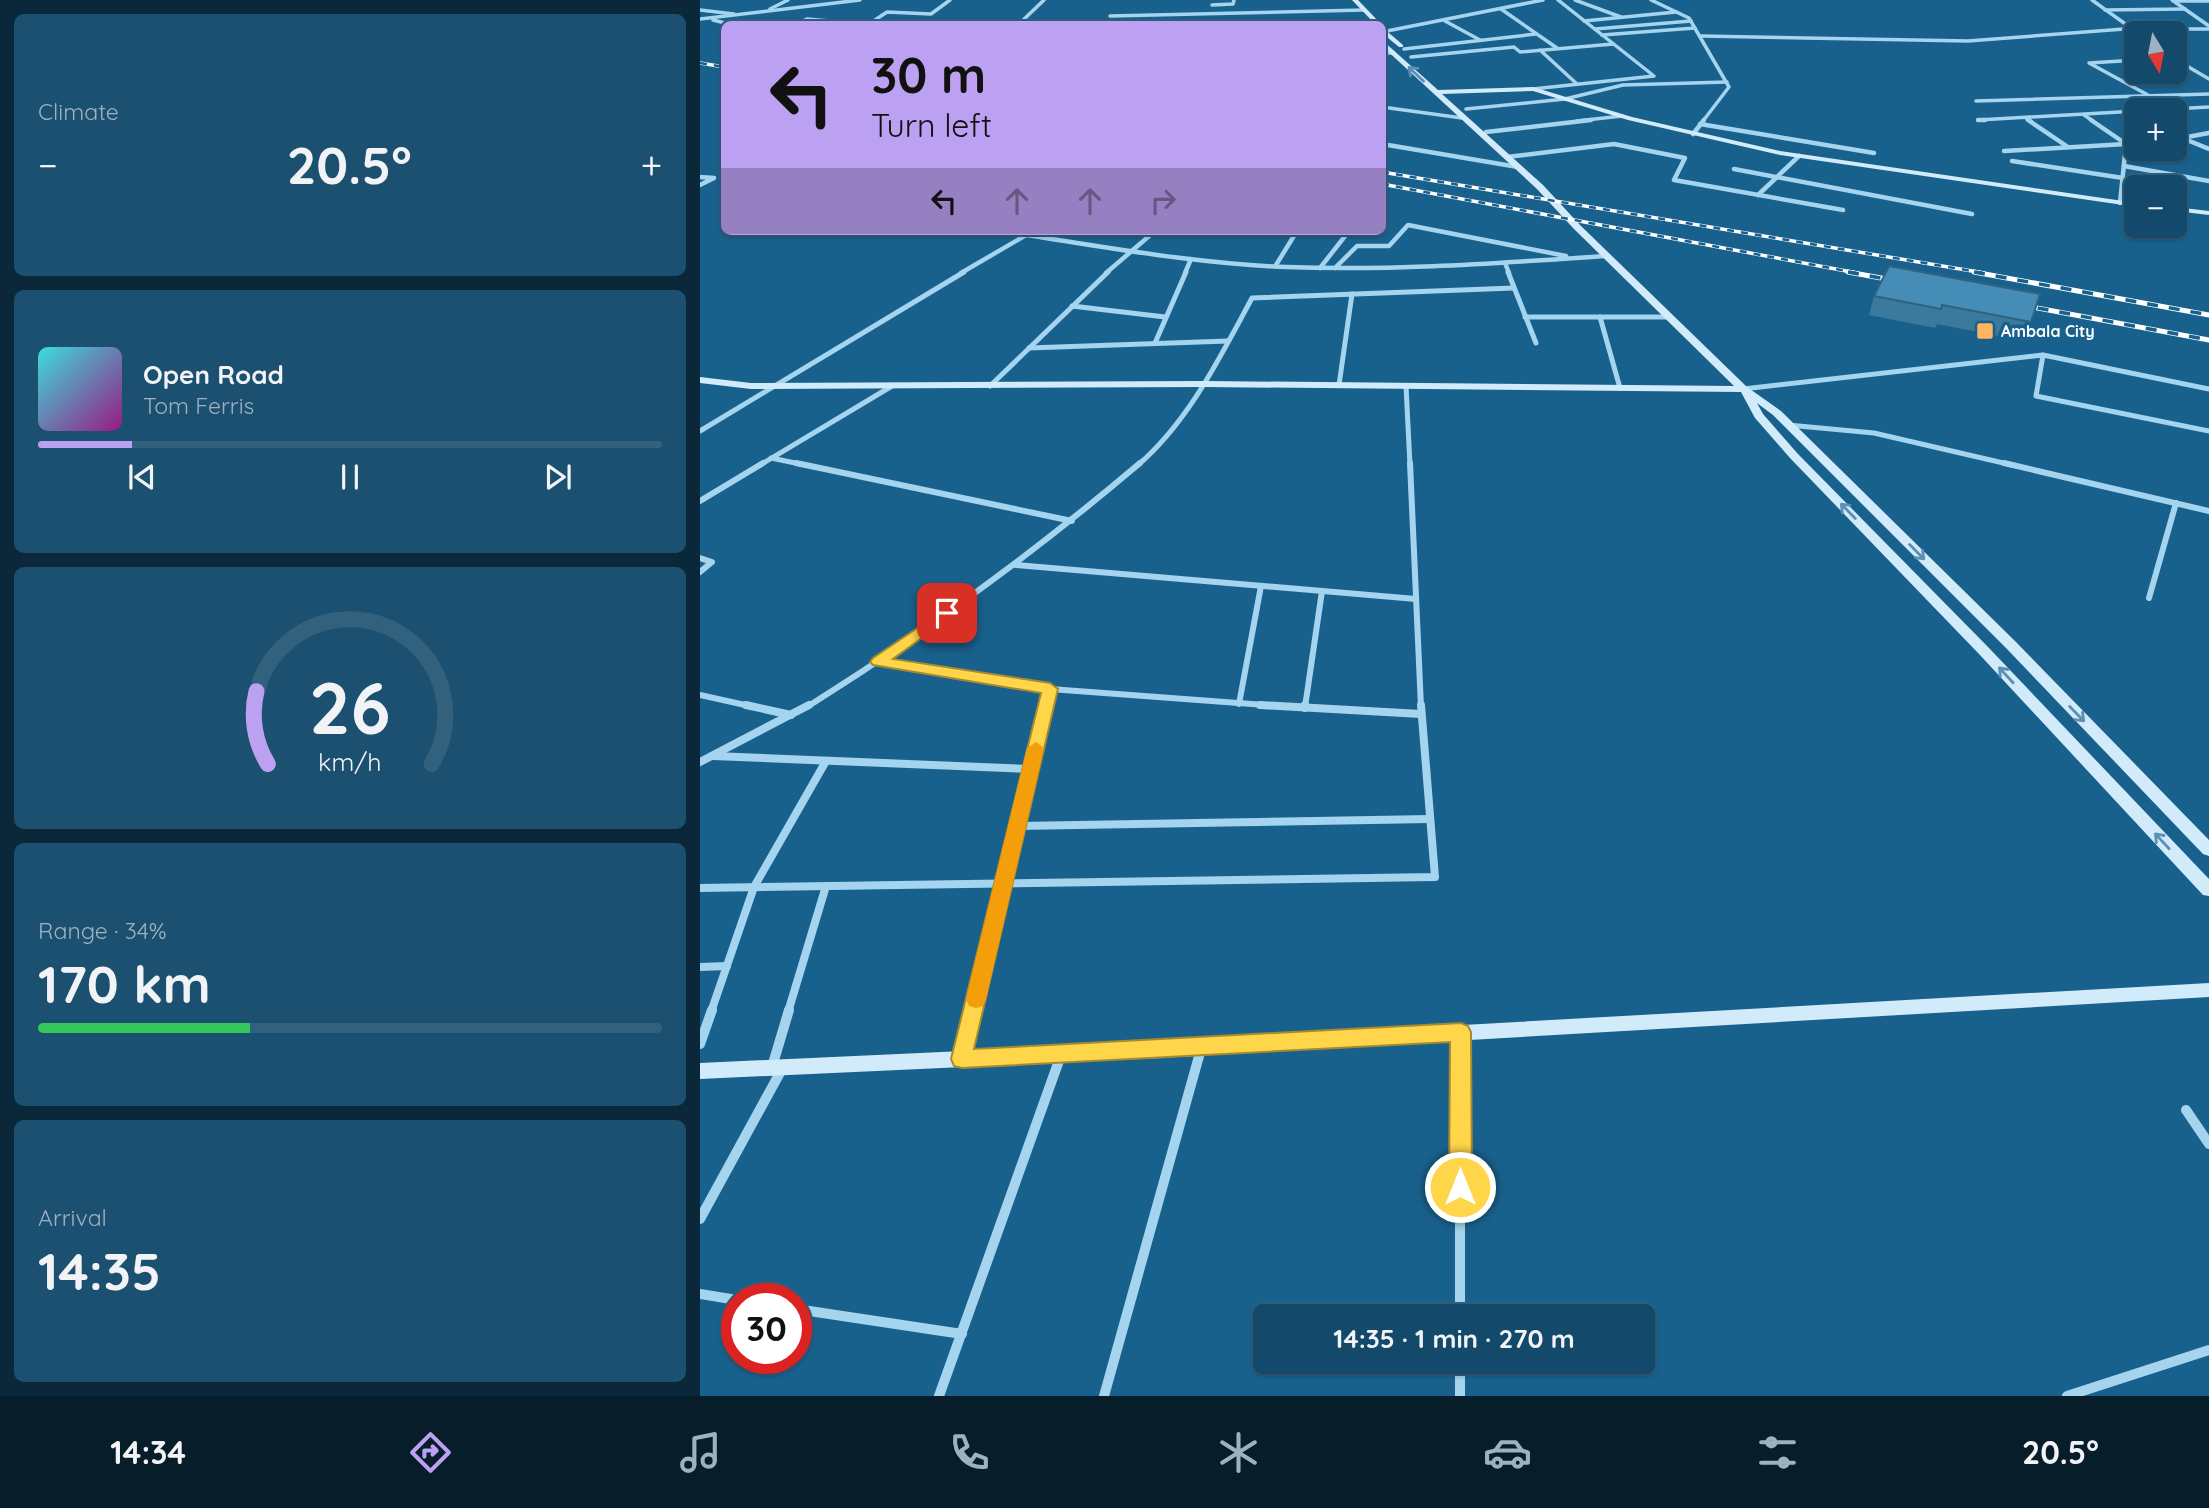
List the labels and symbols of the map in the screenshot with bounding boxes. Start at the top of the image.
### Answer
north arrow [2124,21,2188,84]
one-way arrow [1408,66,1425,83]
marker: Ambala City [1975,321,1995,341]
place label: Ambala City [2001,321,2095,341]
one-way arrow [1839,503,1856,520]
one-way arrow [1908,544,1925,561]
pin [917,583,977,643]
one-way arrow [1998,667,2015,684]
one-way arrow [2069,705,2086,722]
one-way arrow [2153,833,2170,850]
position arrow [1423,1150,1497,1224]
speed limit sign: 30 [721,1283,812,1374]

